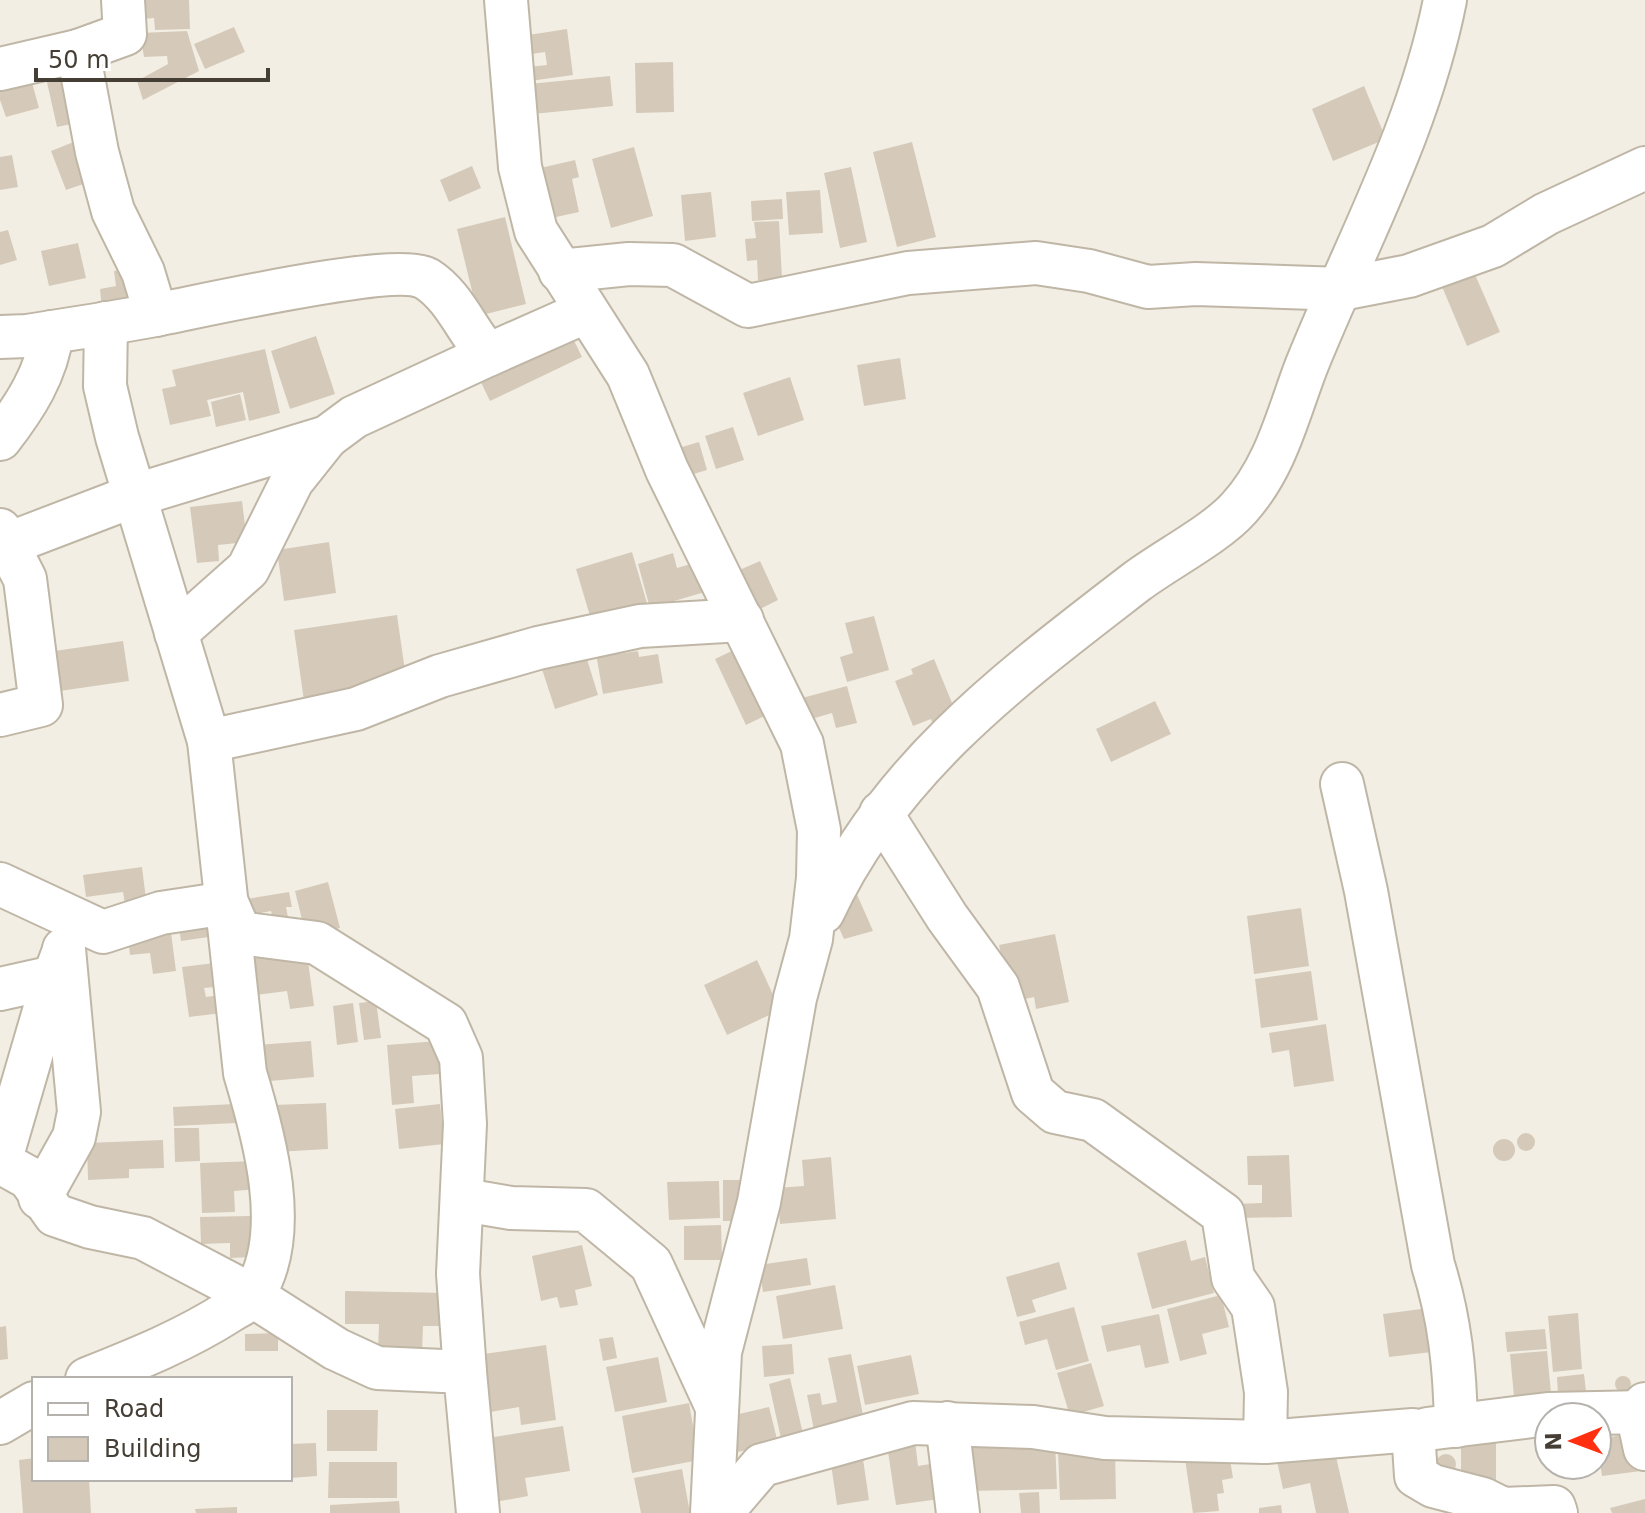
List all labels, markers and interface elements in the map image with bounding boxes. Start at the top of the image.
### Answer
scale bar [36,32,268,82]
text: 50 m [48,46,110,74]
legend [32,1377,292,1481]
text: Road [104,1395,164,1423]
north arrow [1533,1401,1613,1481]
text: N [1541,1432,1566,1451]
text: Building [104,1435,201,1463]

